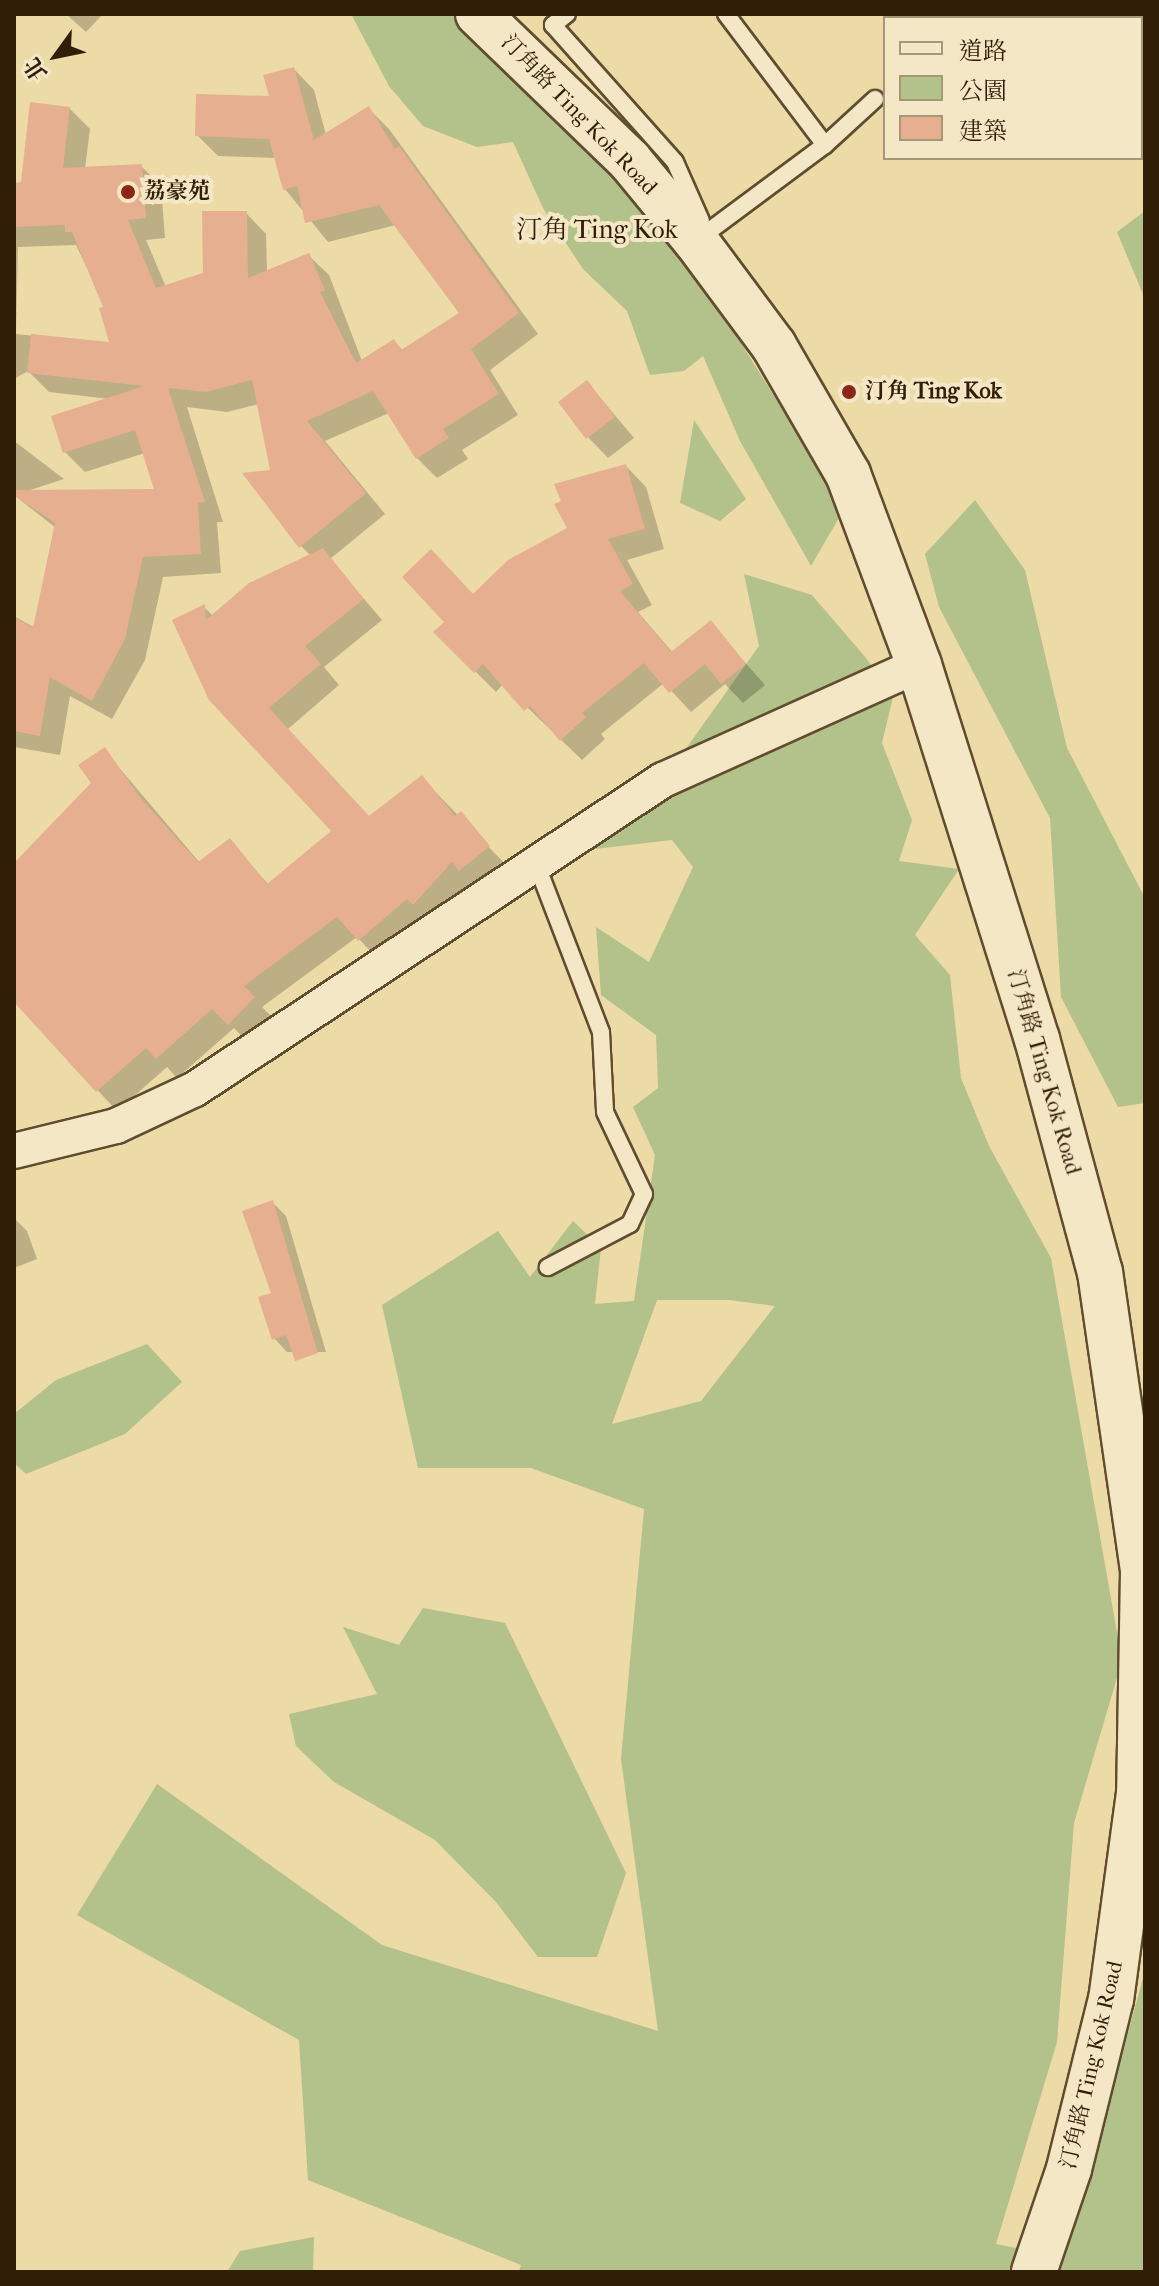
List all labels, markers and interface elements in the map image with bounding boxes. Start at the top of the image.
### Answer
north arrow [16,16,96,96]
legend [883,16,1143,160]
street label: 汀角路 Ting Kok Road [496,29,662,201]
text: 道路 [959,37,1007,65]
text: 北 [19,53,53,85]
text: 公園 [959,77,1007,105]
text: 建築 [959,117,1007,145]
place label: 荔豪苑 [144,179,210,205]
marker: 荔豪苑 [119,183,137,201]
district label: 汀角 Ting Kok [516,214,678,246]
place label: 汀角 Ting Kok [865,379,1002,405]
marker: 汀角 Ting Kok [840,383,858,401]
street label: 汀角路 Ting Kok Road [1002,966,1086,1178]
street label: 汀角路 Ting Kok Road [1055,1958,1129,2172]

